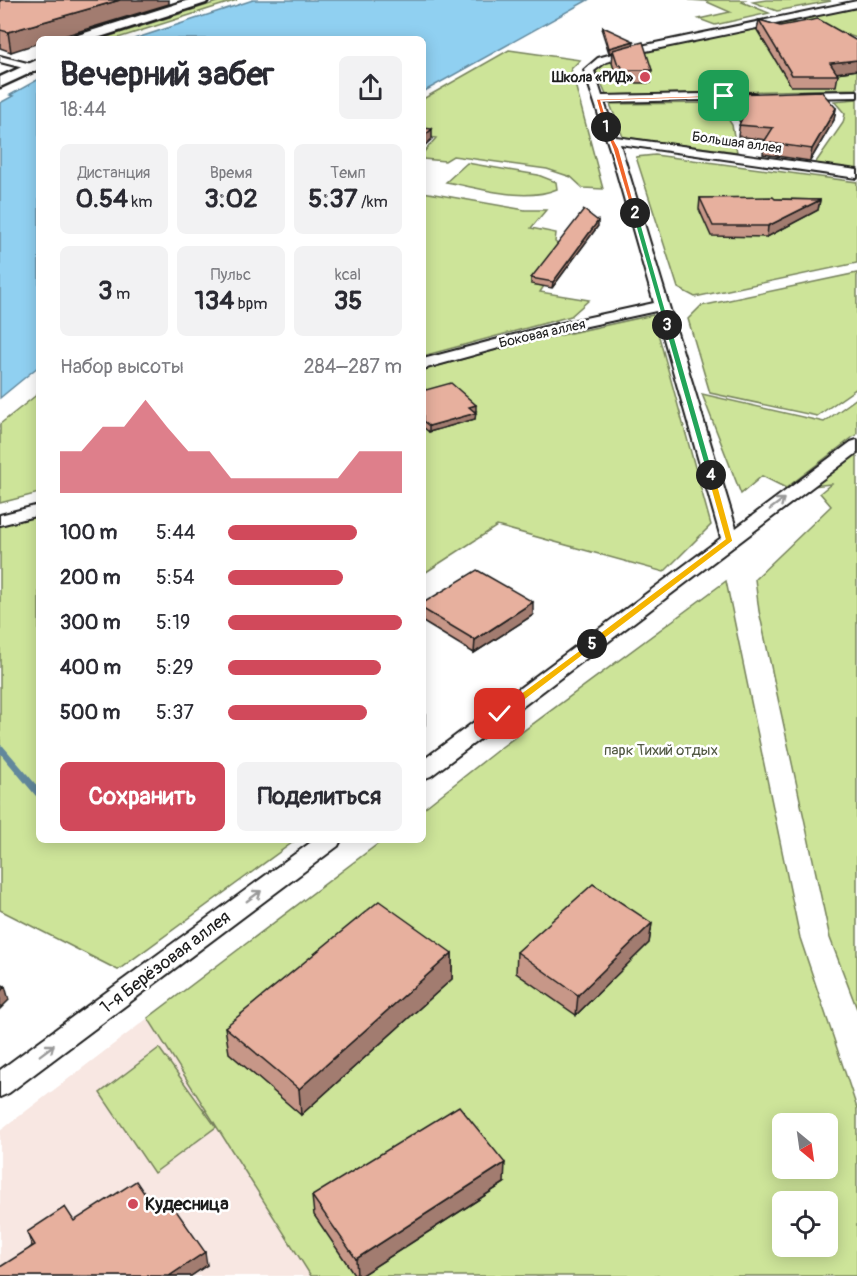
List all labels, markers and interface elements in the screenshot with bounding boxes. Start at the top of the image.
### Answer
text: Вечерний забег [60,54,274,95]
button: share [339,56,402,119]
place label: Школа «РИД» [551,69,634,86]
marker: Школа «РИД» [638,70,652,84]
pin [698,70,749,121]
icon: arrive [707,79,740,112]
text: 18:44 [60,97,106,122]
pin: 1 [591,112,621,142]
text: 1 [603,117,609,137]
street label: Большая аллея [691,128,783,157]
text: Дистанция [78,163,150,183]
text: Время [210,163,252,183]
text: Темп [330,163,366,183]
text: 0.54 [76,183,128,215]
text: 3:02 [204,183,258,215]
text: 5:37 [308,183,358,215]
text: km [128,192,152,212]
text: /km [358,192,388,212]
pin: 2 [620,198,650,228]
text: 2 [631,203,639,223]
text: Пульс [211,265,251,285]
text: kcal [335,265,361,285]
text: 3 [98,275,112,307]
text: m [112,284,130,304]
text: 134 [195,285,234,317]
text: 35 [334,285,362,317]
text: bpm [234,294,267,314]
pin: 3 [652,310,682,340]
street label: Боковая аллея [497,315,587,352]
text: 3 [663,315,671,335]
text: Набор высоты [60,354,184,379]
text: 284–287 m [303,354,402,379]
pin: 4 [696,460,726,490]
text: 4 [706,465,716,485]
one-way arrow [768,498,784,511]
text: 100 m [60,520,117,545]
text: 5:44 [156,520,195,545]
text: 200 m [60,565,121,590]
text: 5:54 [156,565,195,590]
text: 300 m [60,610,121,635]
text: 5:19 [156,610,190,635]
pin: 5 [577,629,607,659]
text: 5 [588,634,596,654]
text: 400 m [60,655,121,680]
text: 5:29 [156,655,194,680]
pin [474,688,525,739]
icon: check [483,697,516,730]
text: 500 m [60,700,120,725]
text: 5:37 [156,700,194,725]
park label: парк Тихий отдых [604,741,718,760]
button: Сохранить [60,762,225,831]
button: Поделиться [237,762,402,831]
one-way arrow [246,890,262,902]
street label: 1-я Берёзовая аллея [95,906,235,1019]
one-way arrow [39,1043,55,1056]
north arrow [772,1113,838,1179]
map controls [772,1113,838,1257]
button: locate [772,1191,838,1257]
place label: Кудесница [145,1193,229,1216]
marker: Кудесница [126,1197,140,1211]

